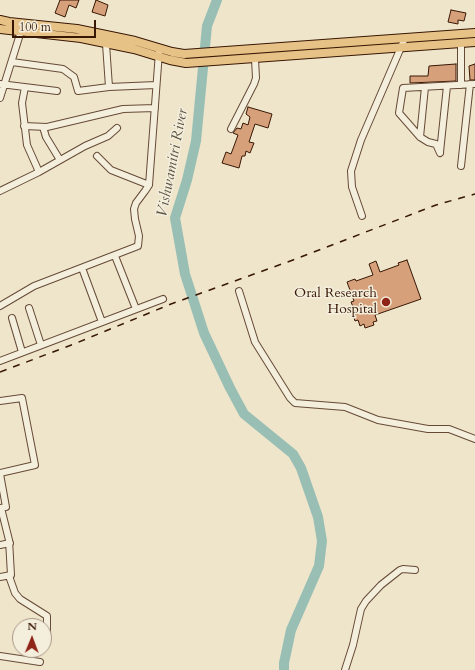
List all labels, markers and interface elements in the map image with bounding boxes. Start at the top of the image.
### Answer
scale bar [14,12,98,38]
text: 100 m [19,19,51,35]
water label: Vishwamitri River [154,107,192,219]
place label: Oral Research Hospital [294,286,377,318]
marker: Oral Research Hospital [380,296,392,308]
north arrow [12,618,52,658]
text: N [27,619,37,634]

